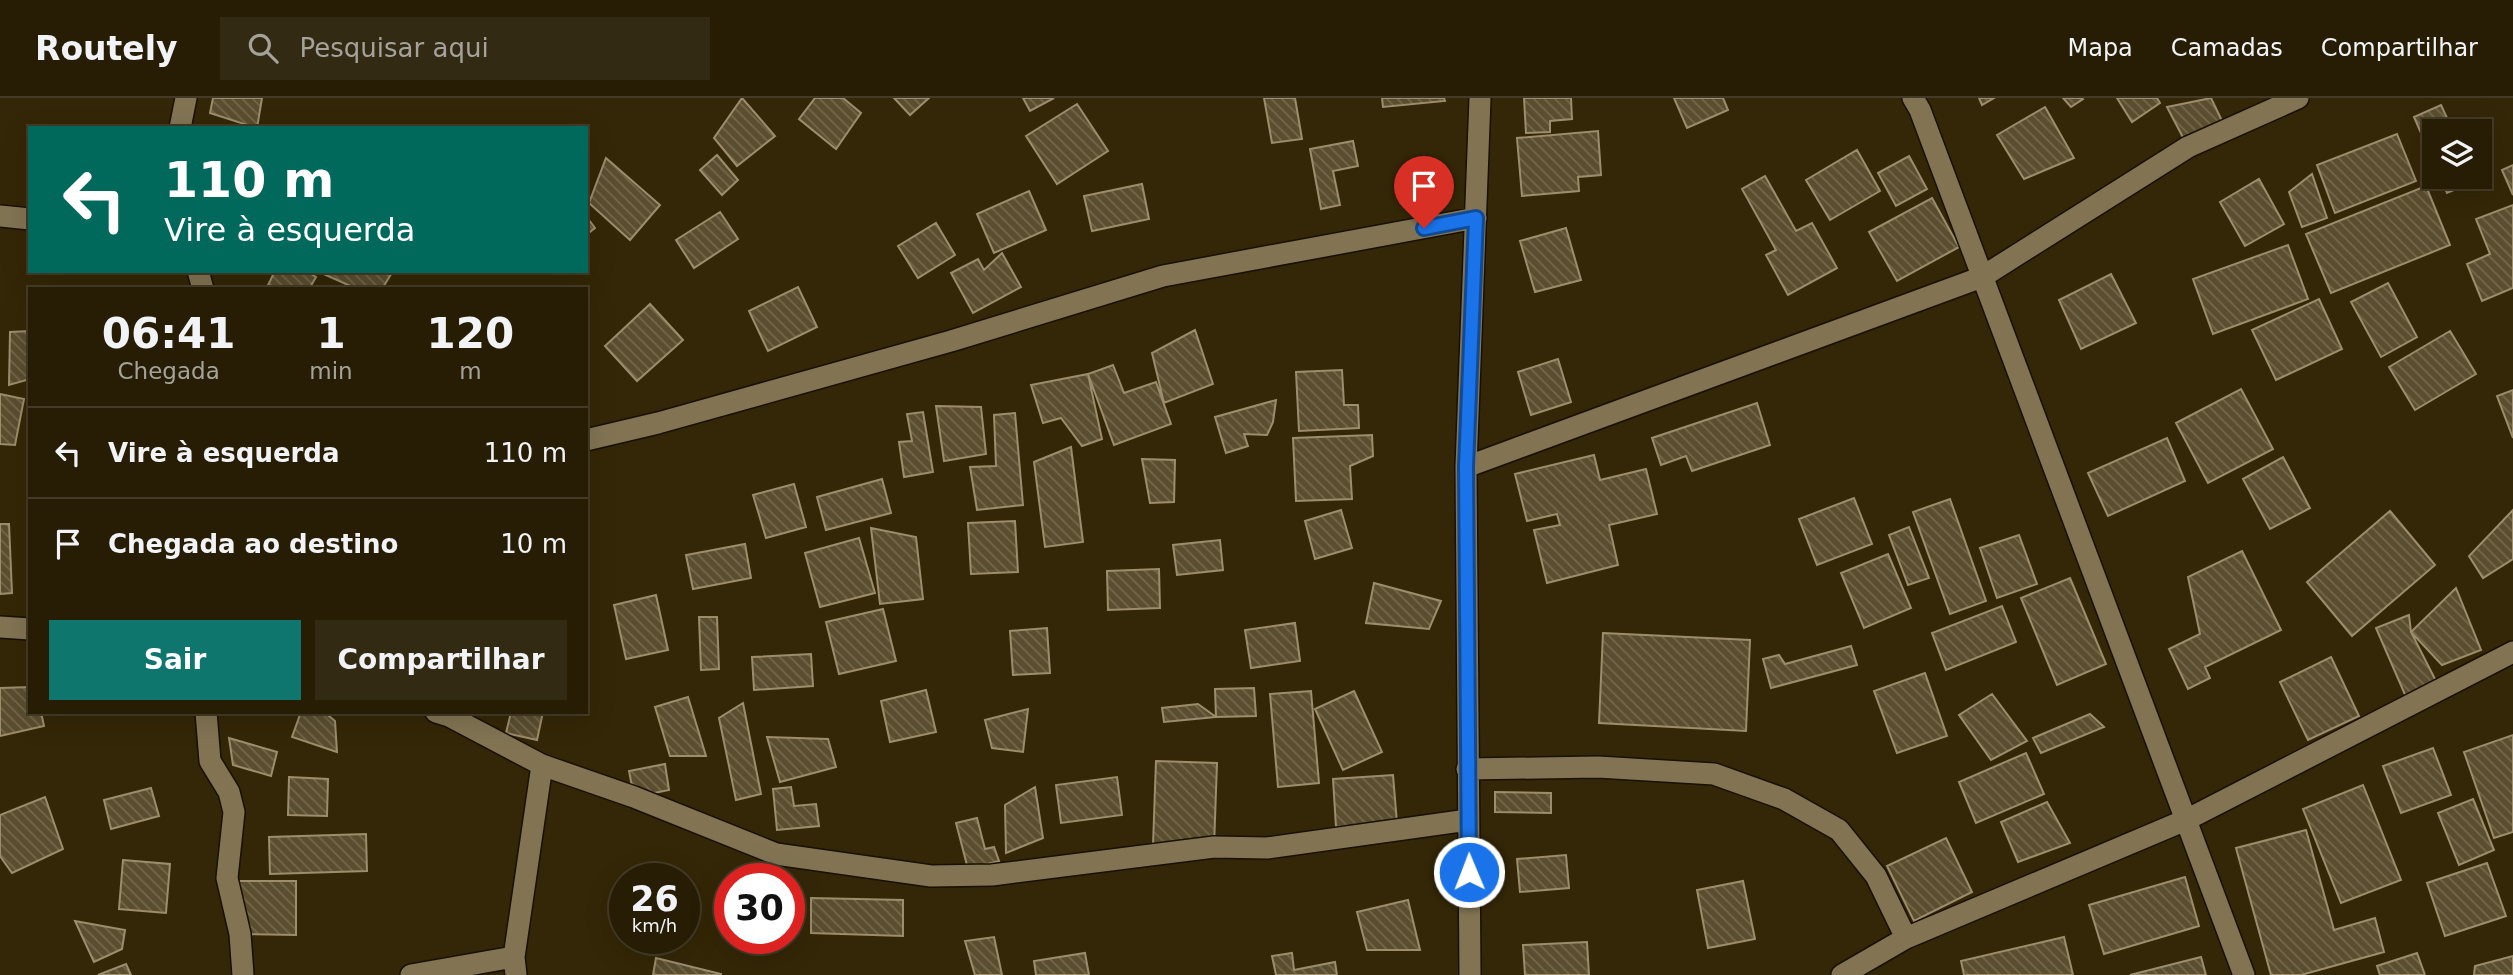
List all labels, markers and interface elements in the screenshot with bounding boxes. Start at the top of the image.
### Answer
search box [220,17,710,80]
text: Routely [35,29,178,68]
icon: search [244,29,282,67]
text: Pesquisar aqui [300,33,489,63]
text: Mapa [2067,34,2133,62]
text: Camadas [2171,34,2283,62]
text: Compartilhar [2321,34,2478,62]
map controls [2422,119,2492,189]
button: layers [2422,119,2492,189]
text: 110 m [164,152,334,209]
icon: left [49,154,140,245]
pin [1394,156,1454,228]
icon: arrive [1405,167,1443,205]
text: Vire à esquerda [164,211,415,249]
text: 06:41 [102,309,236,358]
text: 1 [316,309,346,358]
text: 120 [427,309,514,358]
text: Chegada [118,358,220,384]
text: min [309,358,353,384]
text: m [459,358,482,384]
icon: left [49,434,87,472]
text: Vire à esquerda [108,438,340,468]
text: 110 m [484,438,567,468]
icon: arrive [49,525,87,563]
text: Chegada ao destino [108,529,398,559]
text: 10 m [500,529,567,559]
button: Sair [49,620,301,700]
button: Compartilhar [315,620,567,700]
position arrow [1432,835,1506,909]
speed limit sign: 30 [714,863,805,954]
text: 26 [630,879,679,919]
text: km/h [632,915,677,936]

